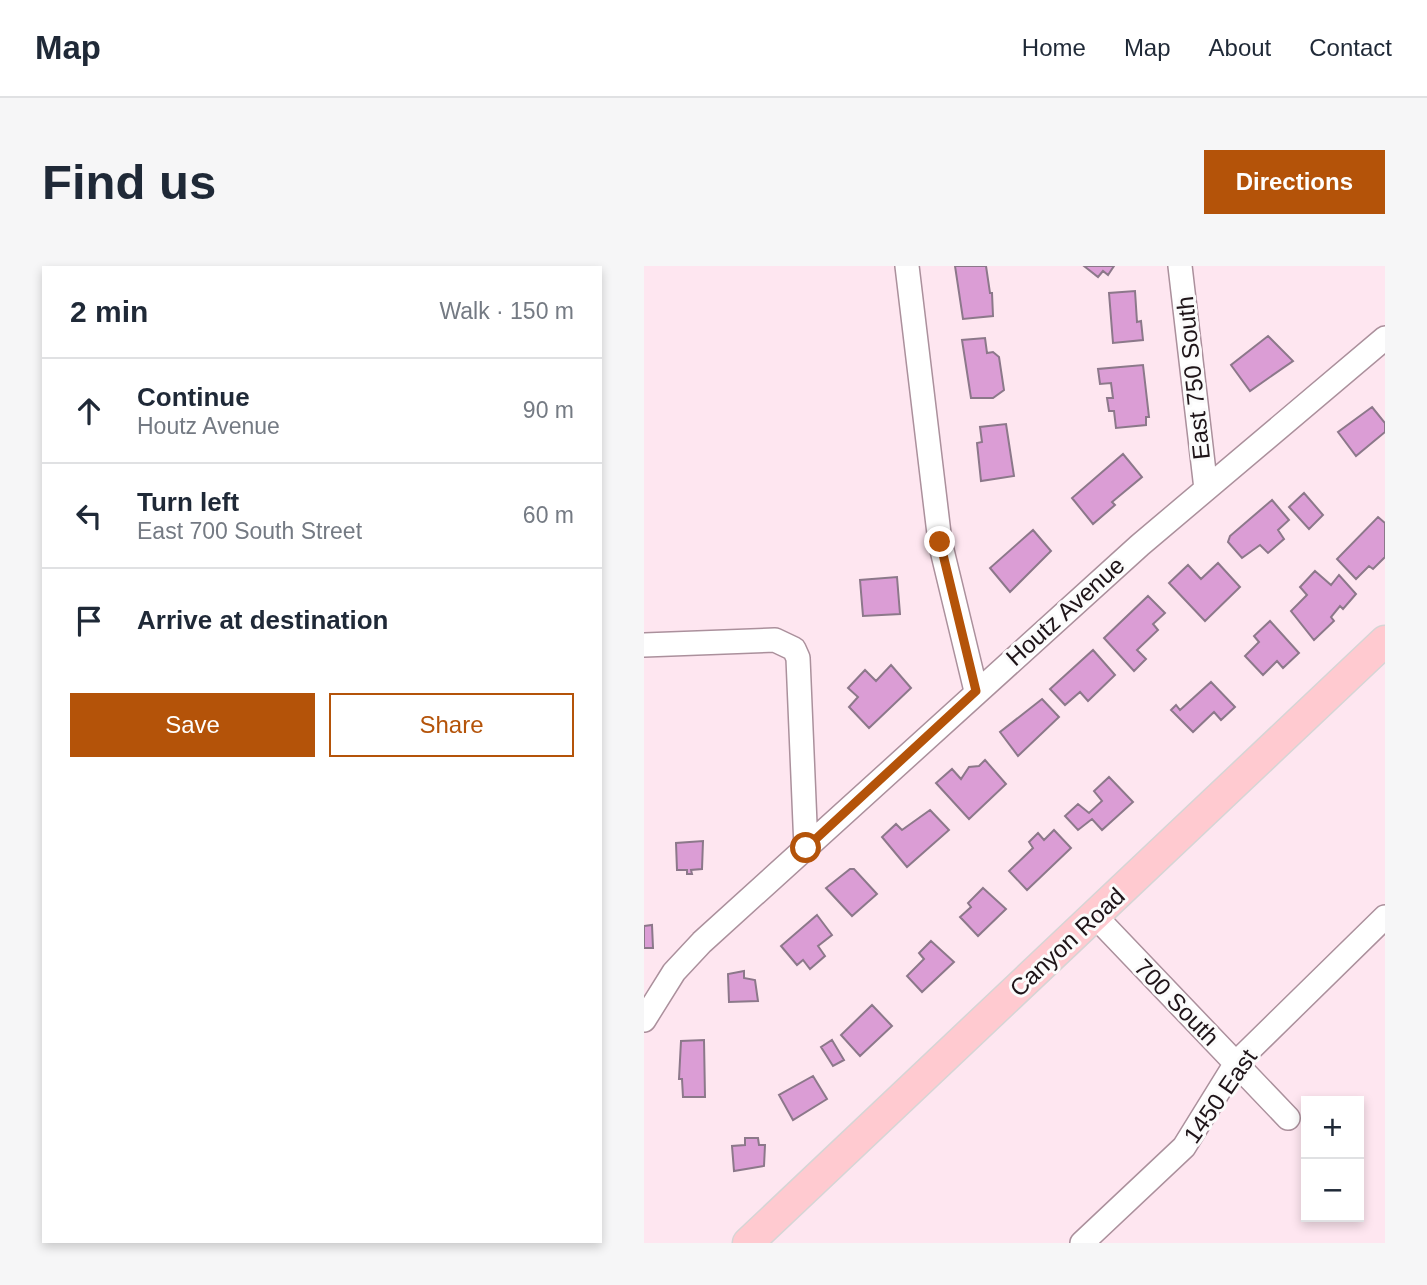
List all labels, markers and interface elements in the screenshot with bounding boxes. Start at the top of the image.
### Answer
text: Map [35,29,101,66]
text: Home [1022,34,1086,61]
text: Map [1124,34,1171,61]
text: About [1209,34,1271,61]
text: Contact [1309,34,1392,61]
button: Directions [1204,150,1385,214]
text: Find us [42,155,216,209]
text: 2 min [70,295,148,328]
street label: East 750 South [1171,295,1215,461]
text: Walk · 150 m [439,298,574,324]
text: Continue [137,382,250,412]
icon: ahead [70,392,108,430]
text: 90 m [523,397,574,423]
text: Houtz Avenue [137,413,280,439]
text: Turn left [137,487,239,517]
icon: left [70,497,108,535]
text: 60 m [523,502,574,528]
text: East 700 South Street [137,518,362,544]
route end [924,526,955,557]
street label: Houtz Avenue [1001,551,1129,671]
icon: arrive [70,602,108,640]
text: Arrive at destination [137,605,388,635]
button: Save [70,693,315,757]
button: Share [329,693,574,757]
route start [790,832,821,863]
street label: Canyon Road [1004,882,1130,1002]
street label: 700 South [1129,953,1225,1051]
street label: 1450 East [1178,1044,1262,1148]
map controls [1301,1096,1364,1222]
button: + [1301,1096,1364,1159]
button: − [1301,1159,1364,1222]

